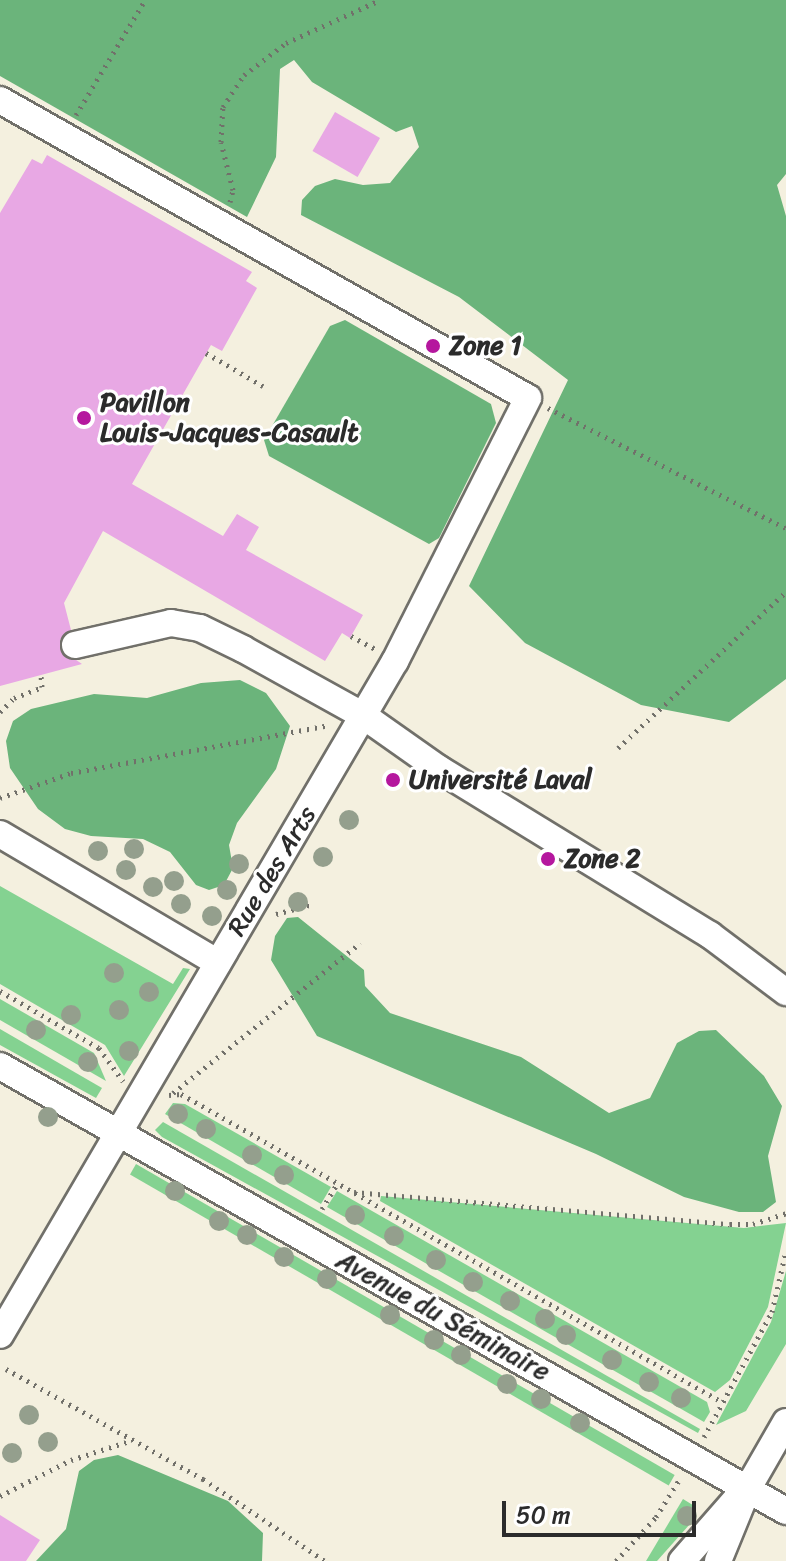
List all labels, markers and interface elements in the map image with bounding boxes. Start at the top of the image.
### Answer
place label: Zone 1 [449,330,522,362]
marker: Zone 1 [424,337,442,355]
place label: Pavillon Louis-Jacques-Casault [100,387,359,448]
marker: Pavillon Louis-Jacques-Casault [75,409,93,427]
place label: Université Laval [409,764,592,796]
marker: Université Laval [384,771,402,789]
street label: Rue des Arts [221,801,323,941]
place label: Zone 2 [564,843,640,875]
marker: Zone 2 [539,850,557,868]
street label: Avenue du Séminaire [331,1244,555,1388]
scale bar [506,1485,700,1535]
text: 50 m [516,1494,571,1536]

